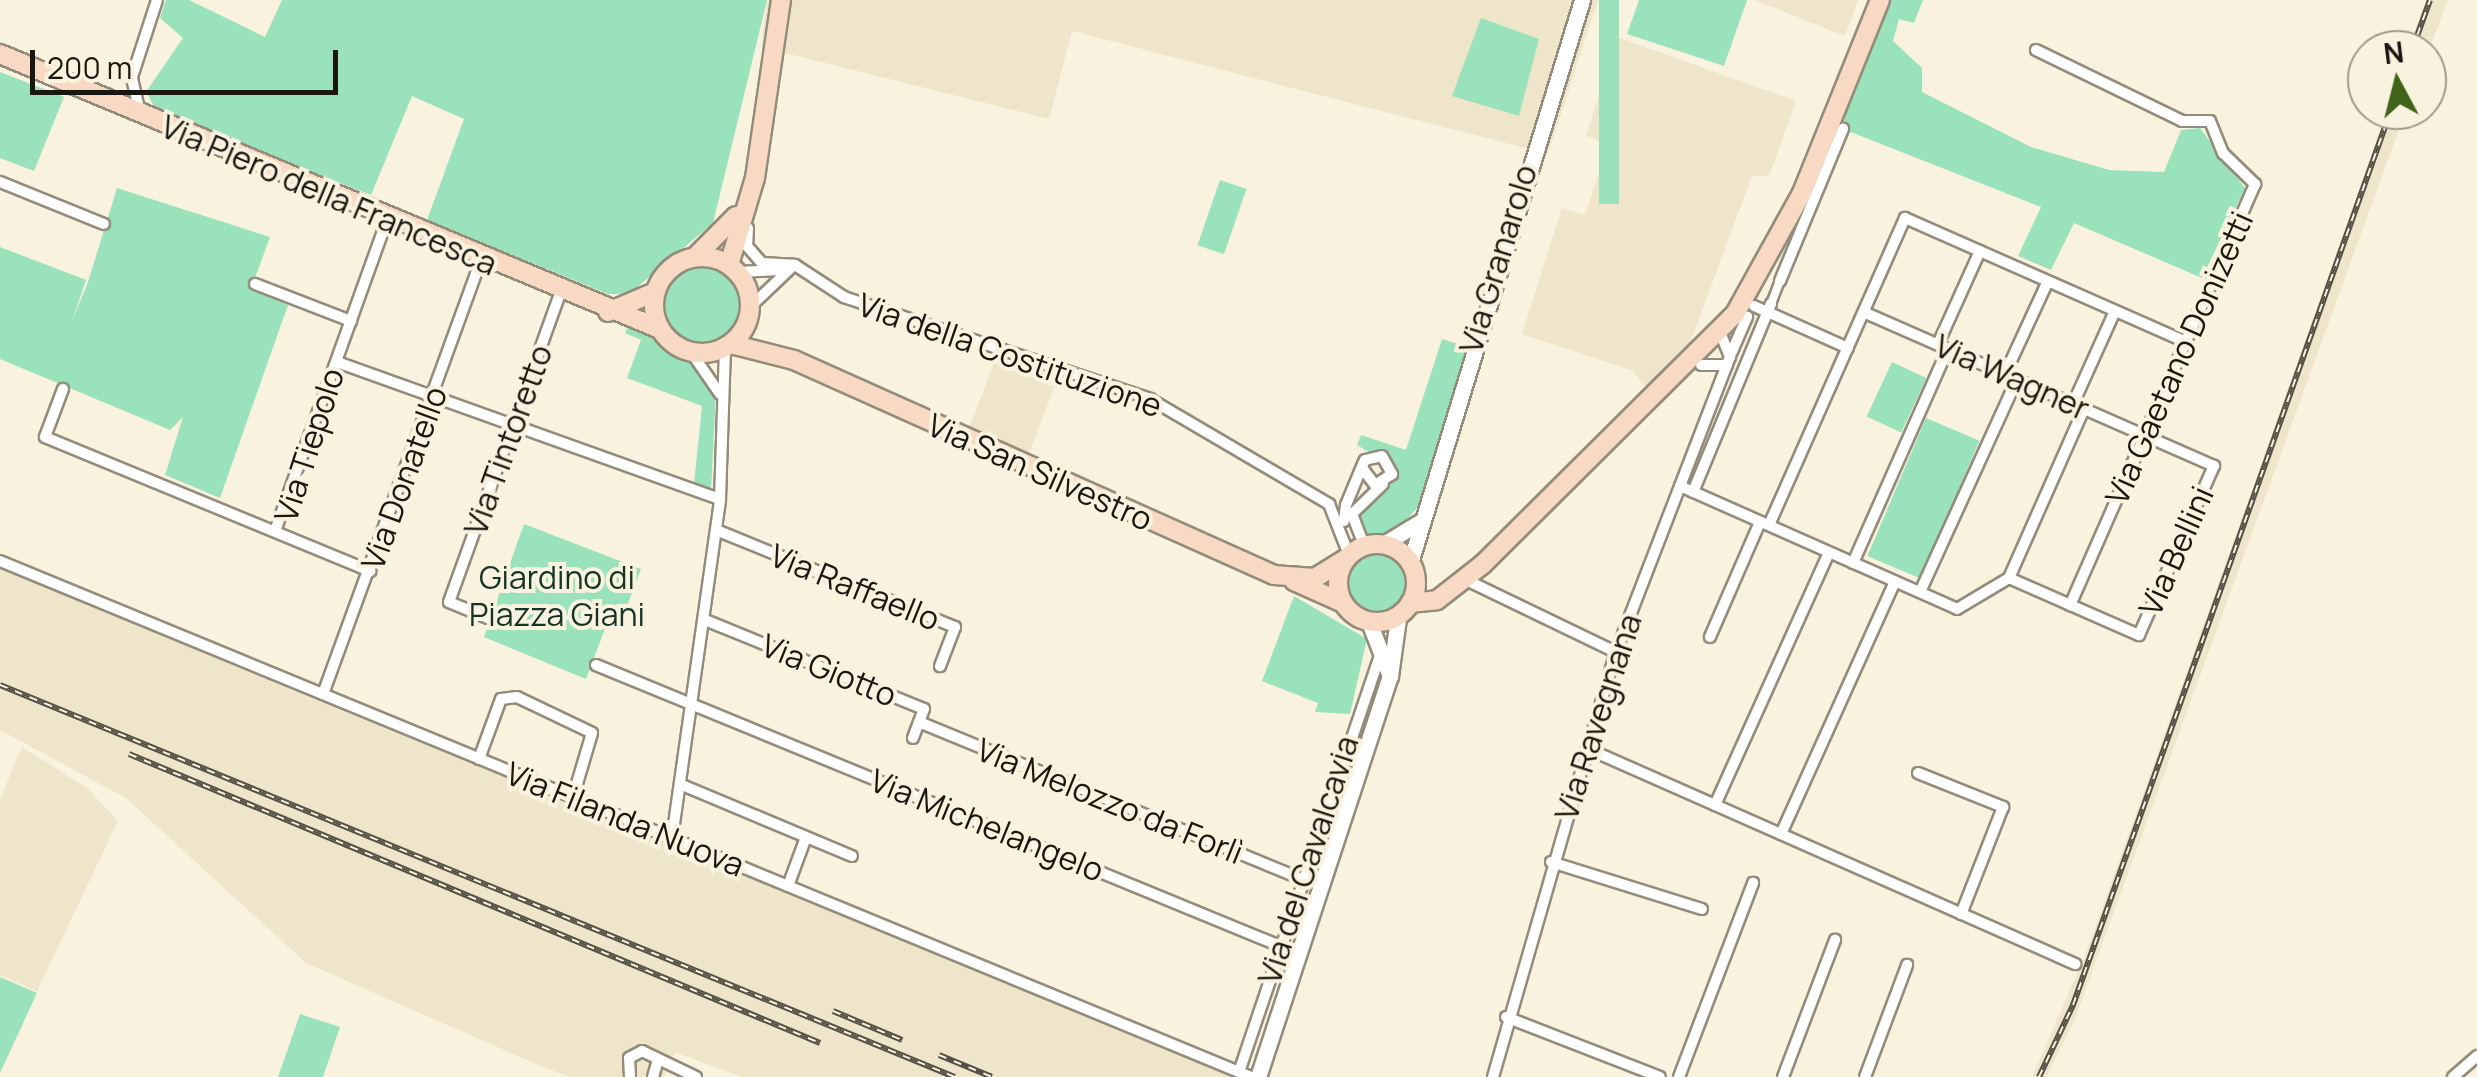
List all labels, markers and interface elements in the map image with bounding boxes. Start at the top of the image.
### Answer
scale bar [35,30,342,92]
north arrow [2347,30,2447,130]
text: N [2381,32,2406,72]
text: 200 m [47,47,132,88]
street label: Via Piero della Francesca [155,107,503,283]
street label: Via Granarolo [1451,160,1545,358]
street label: Via Gaetano Donizetti [2097,206,2261,510]
street label: Via della Costituzione [853,285,1167,425]
street label: Via Wagner [1929,326,2095,428]
street label: Via Tintoretto [456,340,560,540]
street label: Via Tiepolo [266,363,352,527]
street label: Via Donatello [353,381,455,575]
street label: Via San Silvestro [922,405,1158,539]
street label: Via Bellini [2130,480,2222,622]
street label: Via Raffaello [765,536,945,638]
park label: Giardino di Piazza Giani [469,559,645,634]
street label: Via Ravegnana [1547,609,1649,825]
street label: Via Giotto [756,626,902,714]
street label: Via Melozzo da Forlì [971,730,1249,872]
street label: Via del Cavalcavia [1250,731,1366,989]
street label: Via Filanda Nuova [500,754,750,884]
street label: Via Michelangelo [865,761,1109,889]

